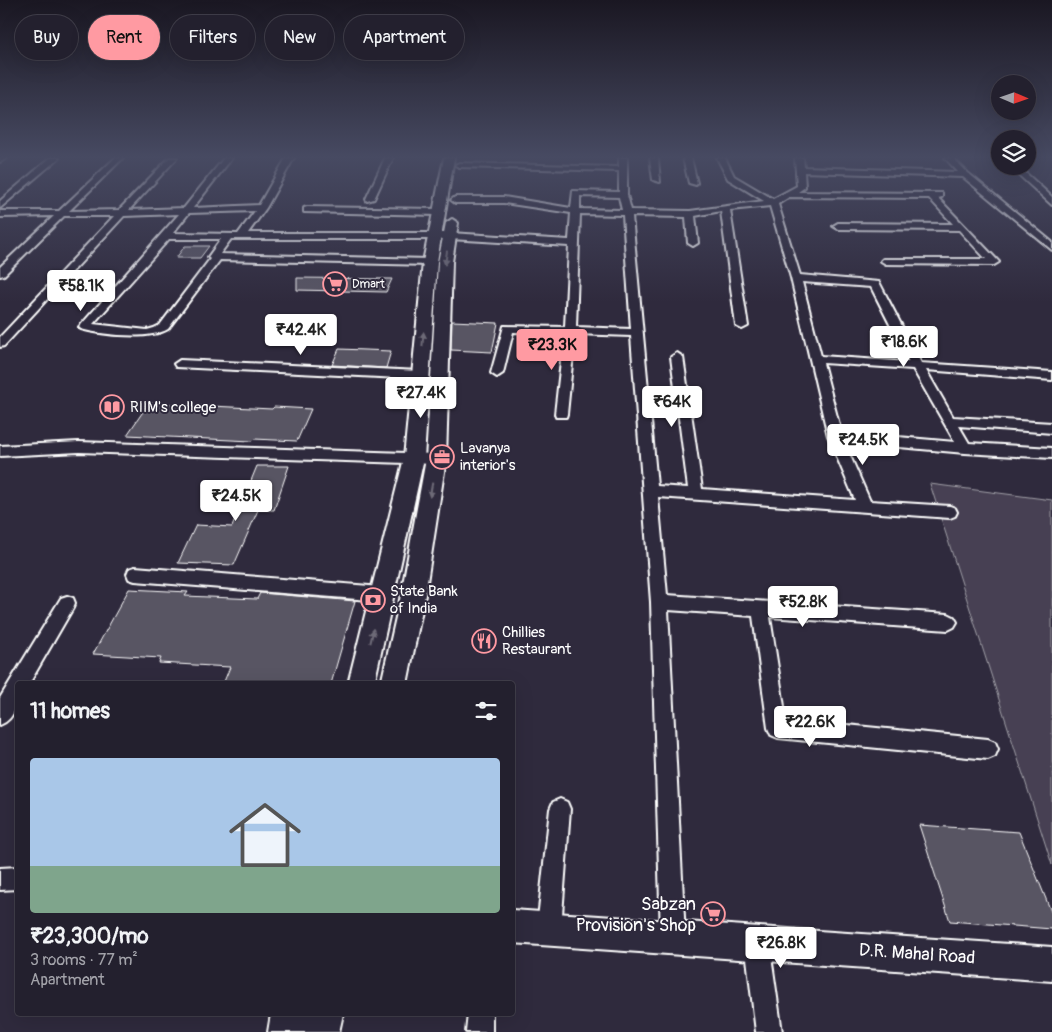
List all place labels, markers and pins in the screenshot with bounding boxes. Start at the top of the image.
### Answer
pin: ₹58.1K [40,270,122,312]
supermarket icon: Dmart [322,271,348,297]
place label: Dmart [352,277,385,292]
pin: ₹42.4K [260,314,342,356]
pin: ₹18.6K [863,326,945,368]
pin: ₹23.3K [511,328,593,371]
pin: ₹27.4K [380,376,462,419]
pin: ₹64K [642,386,702,428]
library icon: RIIM's college [99,394,125,420]
place label: RIIM's college [130,398,217,417]
pin: ₹24.5K [822,424,904,466]
place label: Lavanya interior's [460,439,516,475]
office icon: Lavanya interior's [429,444,455,470]
pin: ₹24.5K [195,480,277,522]
place label: State Bank of India [390,582,459,618]
pin: ₹52.8K [762,586,844,628]
bank icon: State Bank of India [360,587,386,613]
place label: Chillies Restaurant [502,623,572,659]
restaurant icon: Chillies Restaurant [471,628,497,654]
pin: ₹22.6K [769,706,851,748]
place label: Sabzan Provision's Shop [576,893,696,937]
supermarket icon: Sabzan Provision's Shop [700,901,726,927]
pin: ₹26.8K [740,926,822,969]

